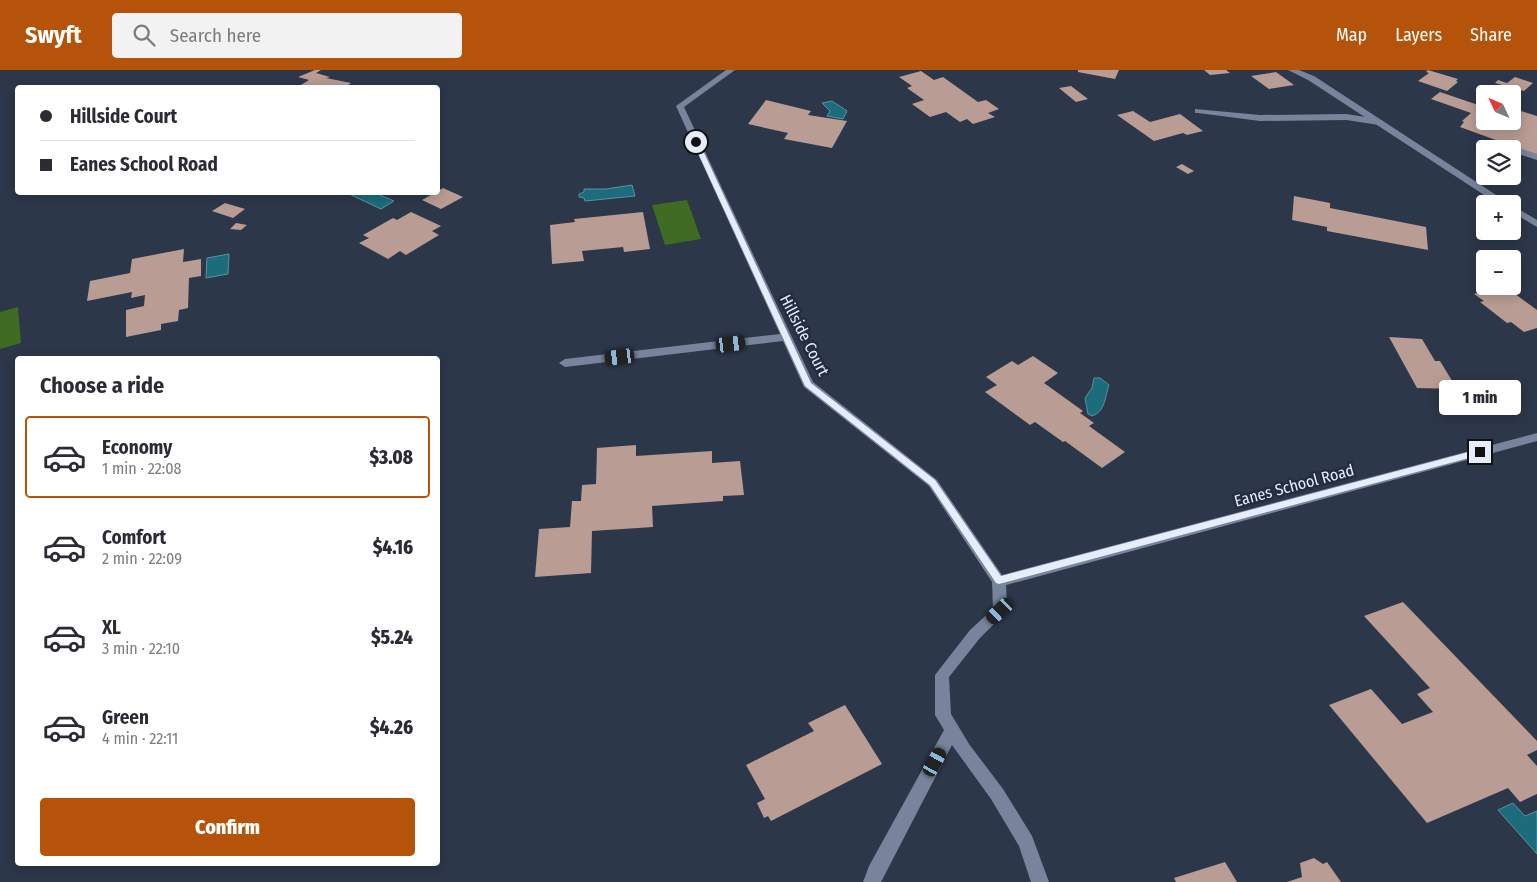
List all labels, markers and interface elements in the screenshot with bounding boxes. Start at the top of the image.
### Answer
search box [112,13,462,58]
text: Swyft [25,21,82,49]
icon: search [130,21,158,49]
text: Search here [170,24,261,47]
text: Map [1336,24,1367,46]
text: Layers [1395,24,1442,46]
text: Share [1470,24,1512,46]
north arrow [1476,85,1521,130]
map controls [1476,85,1521,295]
text: Hillside Court [70,105,177,128]
route start [685,131,707,153]
button: layers [1476,140,1521,185]
text: Eanes School Road [70,153,218,176]
button: + [1476,195,1521,240]
button: − [1476,250,1521,295]
street label: Hillside Court [776,291,833,380]
car [715,335,746,353]
car [604,348,635,366]
text: Choose a ride [40,372,164,399]
callout: 1 min [1439,380,1521,414]
text: 1 min [1463,388,1497,407]
icon: car [42,435,87,480]
text: Economy [102,436,172,459]
route end [1469,441,1491,463]
text: $3.08 [369,446,413,469]
text: 1 min · 22:08 [102,459,182,478]
street label: Eanes School Road [1232,460,1356,511]
icon: car [42,525,87,570]
text: Comfort [102,526,166,549]
text: $4.16 [373,536,413,559]
text: 2 min · 22:09 [102,549,182,568]
car [983,595,1016,627]
icon: car [42,615,87,660]
text: XL [102,616,121,639]
text: $5.24 [371,626,413,649]
text: 3 min · 22:10 [102,639,180,658]
icon: car [42,705,87,750]
text: Green [102,706,149,729]
text: $4.26 [370,716,413,739]
text: 4 min · 22:11 [102,729,178,748]
car [921,745,948,779]
button: Confirm [40,798,415,856]

